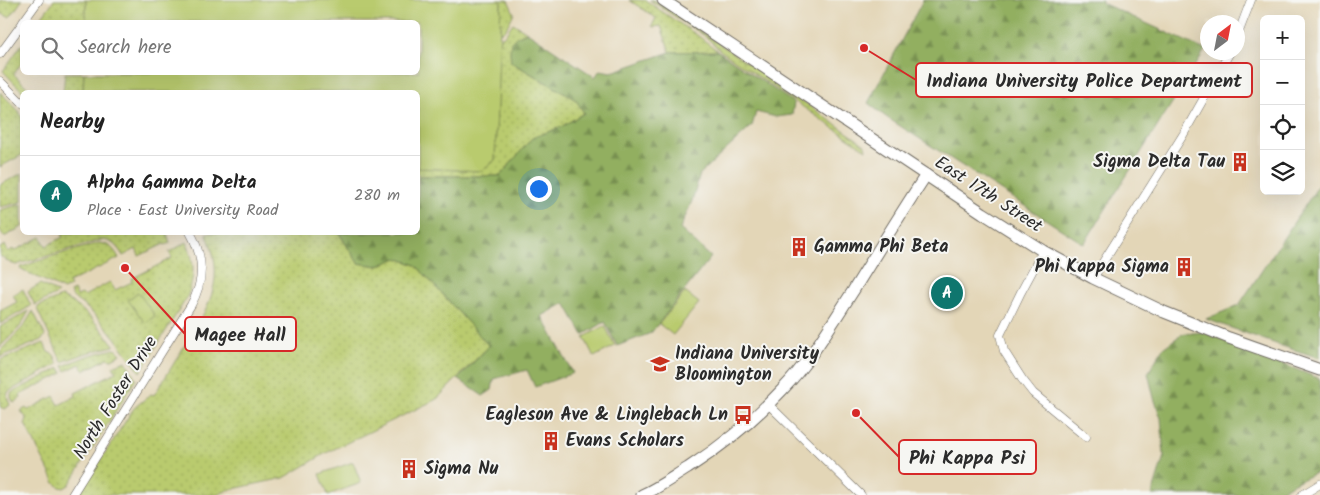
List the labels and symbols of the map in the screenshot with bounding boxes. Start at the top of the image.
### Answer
north arrow [1200,15,1245,60]
callout: Indiana University Police Department [916,63,1252,97]
text: Indiana University Police Department [926,67,1242,97]
place label: Sigma Delta Tau [1093,148,1225,177]
street label: East 17th Street [928,149,1049,242]
building icon: Sigma Delta Tau [1229,151,1251,173]
your location [526,176,552,202]
place label: Gamma Phi Beta [814,233,948,262]
building icon: Gamma Phi Beta [788,236,810,258]
place label: Phi Kappa Sigma [1035,253,1169,282]
building icon: Phi Kappa Sigma [1173,256,1195,278]
pin: A [931,274,963,312]
callout: Magee Hall [185,317,296,351]
text: Magee Hall [194,321,287,351]
street label: North Foster Drive [66,330,166,466]
place label: Indiana University Bloomington [675,340,820,390]
school or university icon: Indiana University Bloomington [649,353,671,375]
place label: Eagleson Ave & Linglebach Ln [486,401,728,430]
bus stop icon: Eagleson Ave & Linglebach Ln [732,404,754,426]
place label: Evans Scholars [566,427,685,456]
building icon: Evans Scholars [540,430,562,452]
callout: Phi Kappa Psi [899,440,1036,474]
text: Phi Kappa Psi [909,444,1026,474]
place label: Sigma Nu [424,455,498,484]
building icon: Sigma Nu [398,458,420,480]

